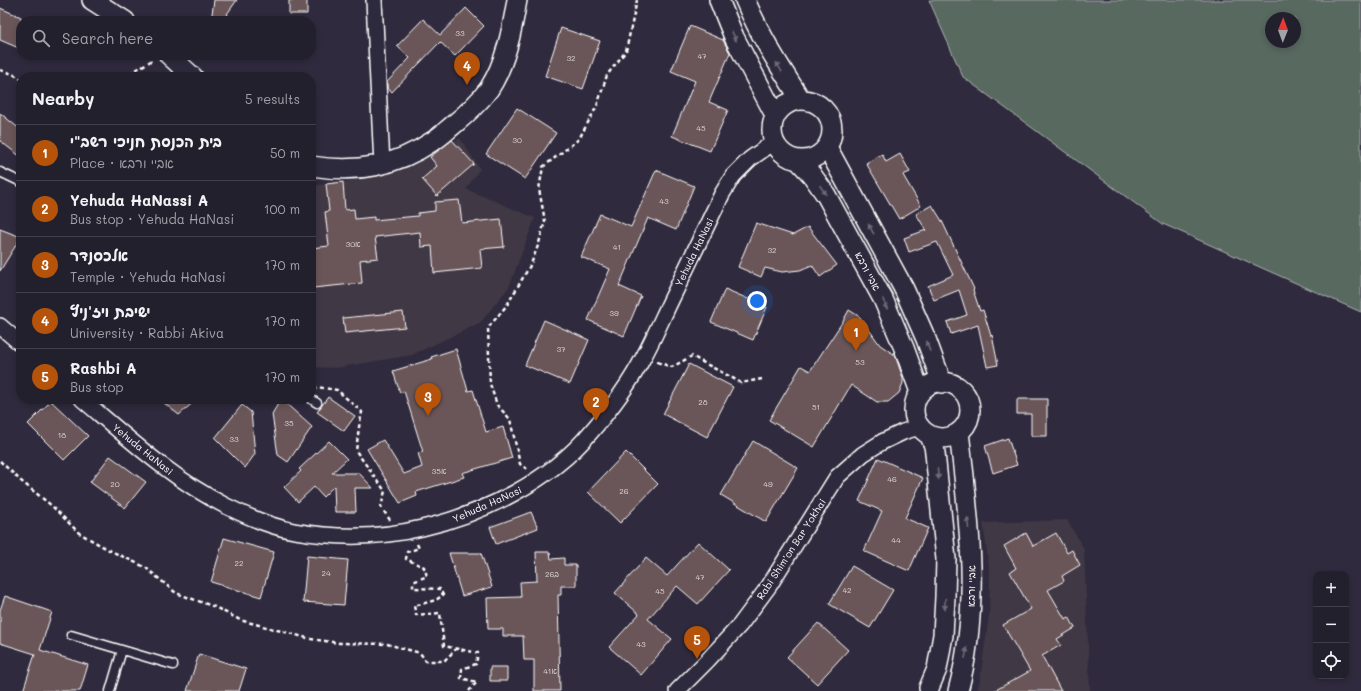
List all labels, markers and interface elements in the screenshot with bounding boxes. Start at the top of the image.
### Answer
north arrow [1265,12,1301,48]
search box [16,16,316,60]
icon: search [30,27,52,49]
text: Search here [62,28,153,48]
house number: 33 [455,28,465,38]
one-way arrow [731,30,737,42]
house number: 47 [697,51,707,61]
pin: 4 [454,52,480,85]
house number: 32 [566,53,576,63]
one-way arrow [776,61,783,73]
text: Nearby [32,87,94,109]
text: 5 results [245,90,300,107]
house number: 45 [696,123,706,133]
text: בית הכנסת חניכי רשב"י [70,131,222,151]
house number: 30 [512,135,522,145]
text: 1 [42,144,48,161]
text: 50 m [270,144,300,161]
text: Place · אביי ורבא [70,154,174,171]
one-way arrow [818,185,827,196]
text: Yehuda HaNassi A [70,190,208,210]
house number: 43 [659,196,669,206]
text: 2 [41,200,49,217]
text: 100 m [264,200,300,217]
text: Bus stop · Yehuda HaNasi [70,210,234,227]
street label: Yehuda HaNasi [671,215,717,289]
one-way arrow [868,223,875,235]
house number: 30א [345,239,361,249]
house number: 41 [613,242,621,252]
text: אלכסנדר [70,245,128,265]
house number: 32 [767,245,777,255]
street label: אביי ורבא [852,249,884,293]
text: 3 [41,256,49,273]
text: 170 m [264,256,300,273]
text: Temple · Yehuda HaNasi [70,268,226,285]
your location [747,291,767,311]
one-way arrow [882,298,888,310]
text: ישיבת ויז'ניץ [70,301,151,321]
house number: 39 [609,308,619,318]
text: 4 [41,312,49,329]
text: 170 m [264,312,300,329]
pin: 1 [843,318,869,351]
text: University · Rabbi Akiva [70,324,224,341]
one-way arrow [925,339,931,351]
house number: 37 [556,344,566,354]
house number: 53 [855,357,865,367]
text: Rashbi A [70,358,136,378]
text: 5 [41,368,49,385]
text: 170 m [264,368,300,385]
text: Bus stop [70,378,123,395]
pin: 3 [415,383,441,416]
pin: 2 [583,388,609,421]
house number: 28 [698,397,708,407]
house number: 51 [812,402,820,412]
house number: 35 [284,418,294,428]
street label: Yehuda HaNasi [110,420,176,478]
house number: 18 [58,430,66,440]
house number: 33 [229,434,239,444]
house number: 35א [432,466,447,476]
one-way arrow [935,468,941,480]
house number: 46 [887,474,897,484]
house number: 20 [110,479,120,489]
house number: 49 [763,479,773,489]
street label: Yehuda HaNasi [450,482,524,526]
house number: 26 [619,486,629,496]
street label: Rabi Shim'on Bar Yokhai [753,496,829,602]
one-way arrow [965,517,971,529]
house number: 44 [891,535,901,545]
house number: 22 [235,558,243,568]
street label: אביי ורבא [964,565,978,607]
house number: 24 [321,568,331,578]
house number: 26ב [545,569,559,579]
map controls [1313,571,1349,679]
button: + [1313,571,1349,607]
house number: 47 [695,572,705,582]
house number: 42 [842,585,852,595]
house number: 45 [655,586,665,596]
one-way arrow [941,598,948,610]
button: − [1313,607,1349,643]
pin: 5 [684,626,710,659]
house number: 43 [636,639,646,649]
button: locate [1313,643,1349,679]
one-way arrow [963,647,969,659]
house number: 41א [543,666,557,676]

